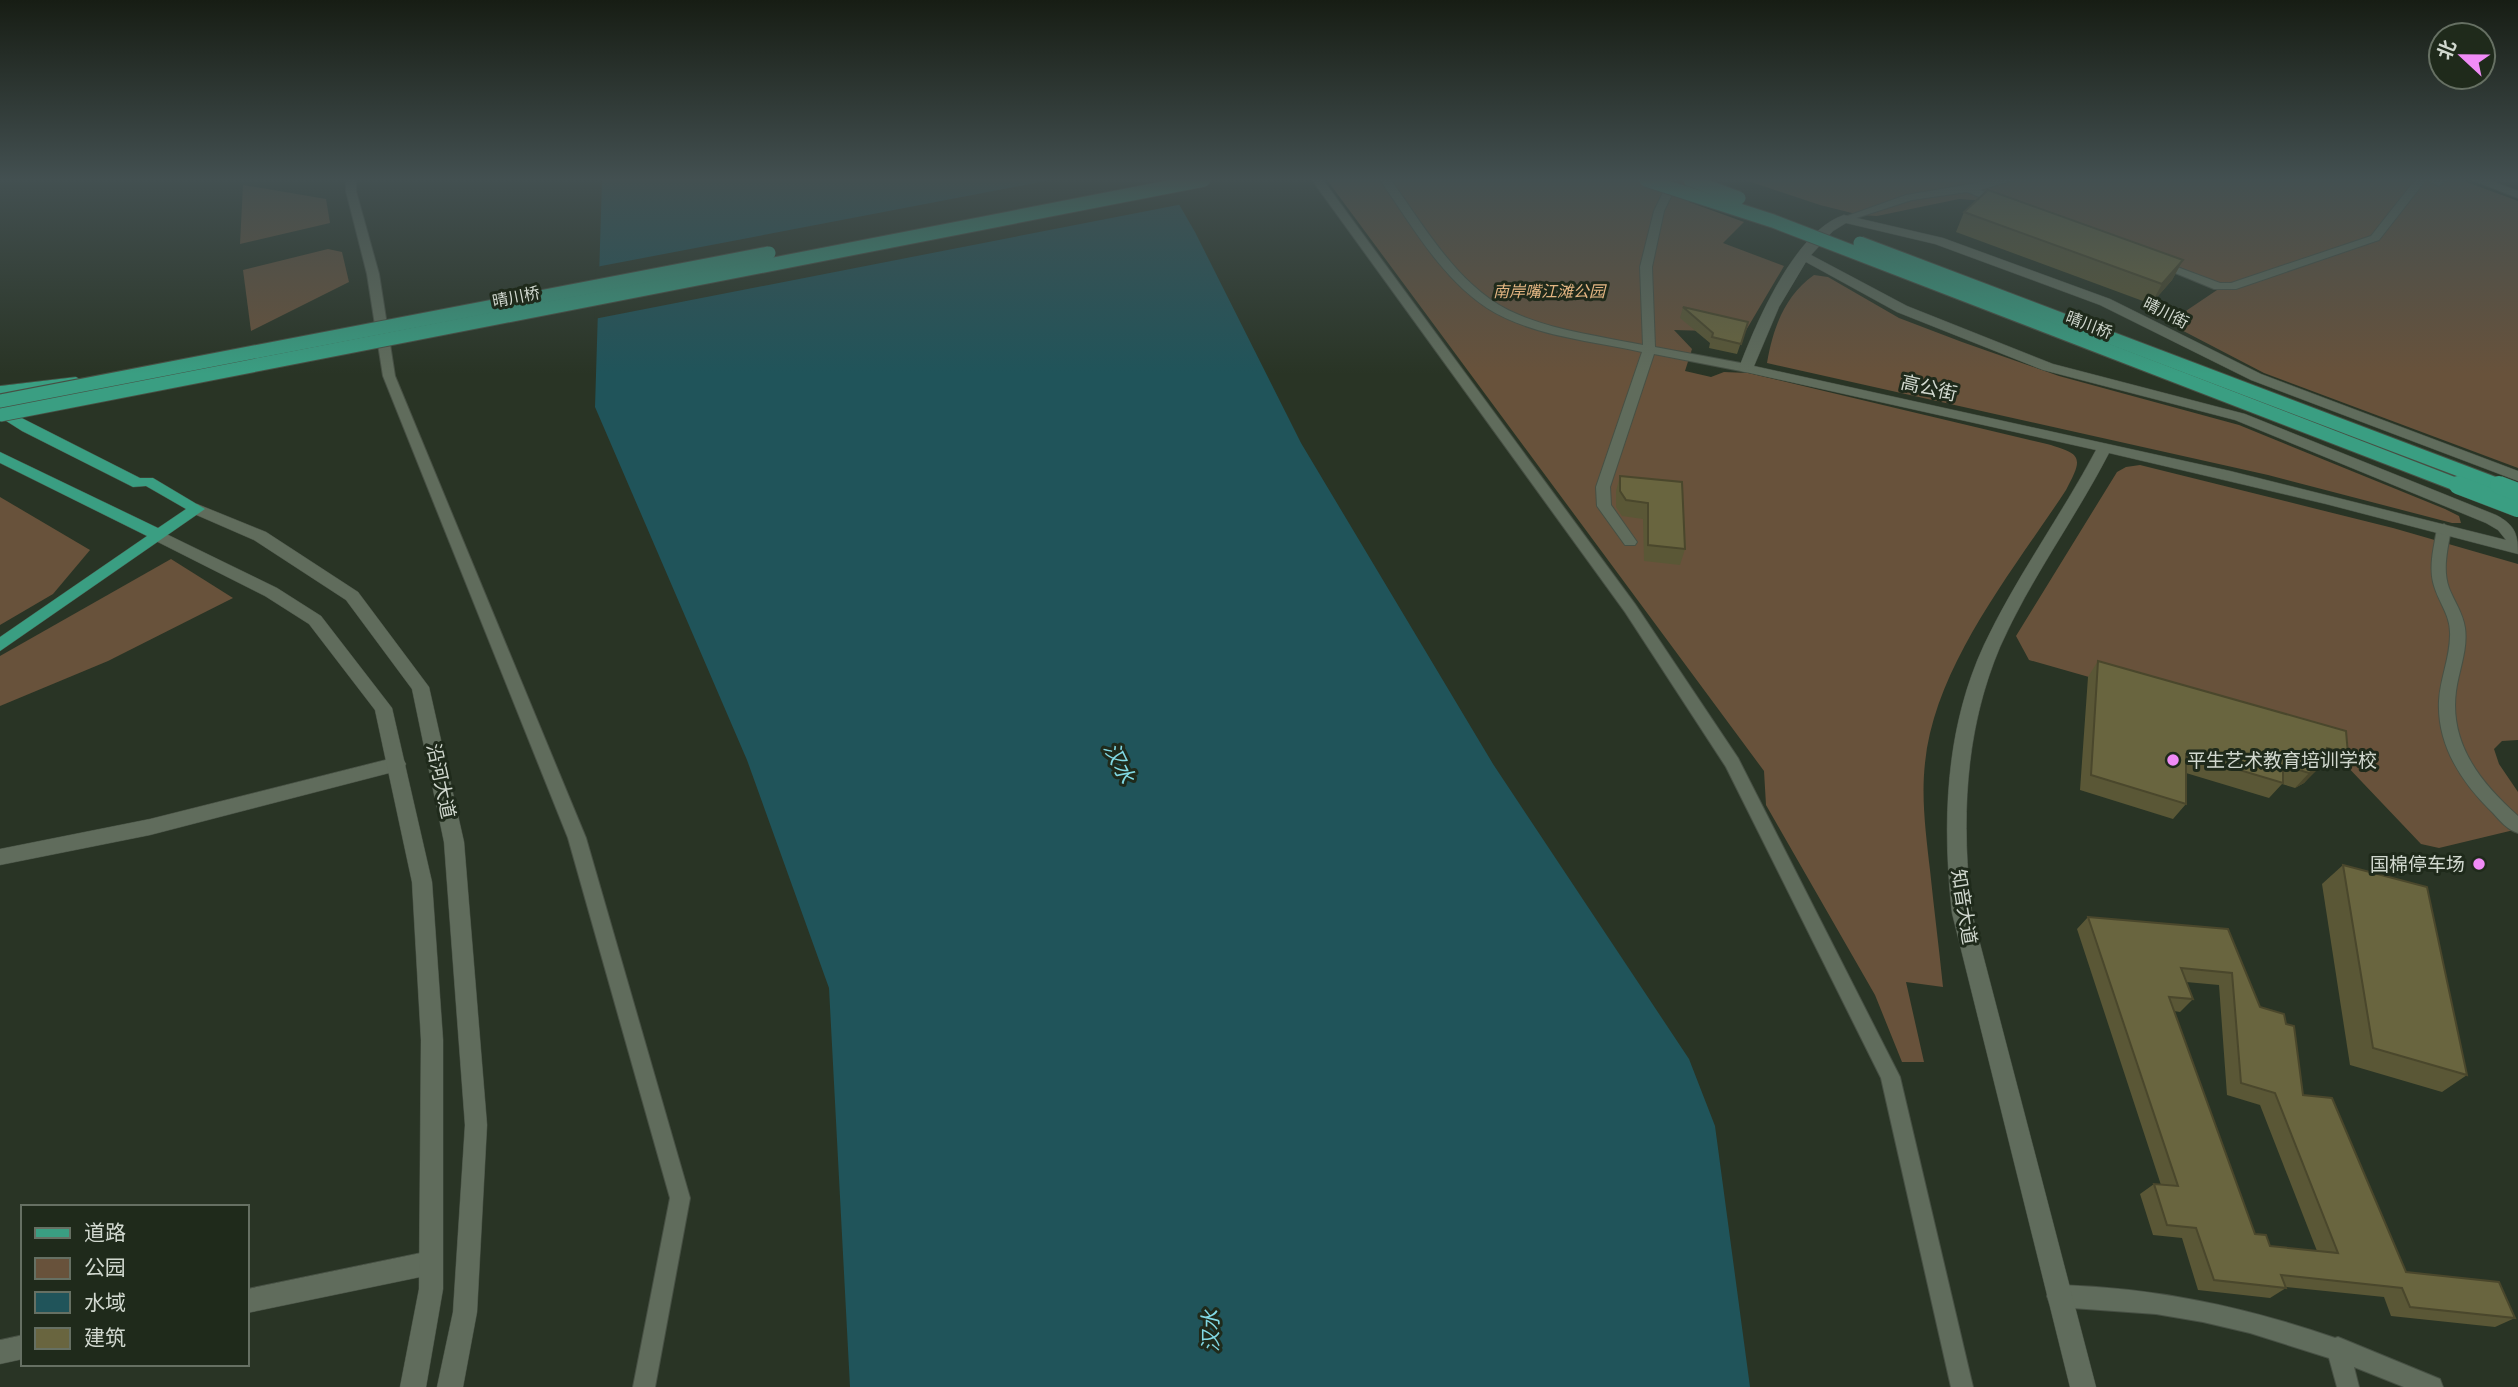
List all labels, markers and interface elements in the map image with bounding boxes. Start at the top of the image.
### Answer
north arrow [2427,21,2497,91]
text: 北 [2432,37,2461,63]
park label: 南岸嘴江滩公园 [1493,282,1607,301]
street label: 晴川桥 [491,283,541,311]
street label: 晴川街 [2140,294,2192,332]
street label: 晴川桥 [2063,308,2115,342]
street label: 高公街 [1899,370,1959,406]
water label: 汉水 [1099,739,1139,788]
street label: 沿河大道 [422,741,460,821]
place label: 平生艺术教育培训学校 [2187,749,2377,772]
marker: 平生艺术教育培训学校 [2165,752,2181,768]
place label: 国棉停车场 [2370,853,2465,876]
marker: 国棉停车场 [2471,856,2487,872]
street label: 知音大道 [1947,868,1981,946]
legend [21,1205,248,1366]
text: 道路 [84,1221,126,1245]
text: 公园 [84,1256,126,1280]
text: 水域 [84,1291,126,1315]
water label: 汉水 [1199,1309,1223,1352]
text: 建筑 [84,1326,126,1350]

